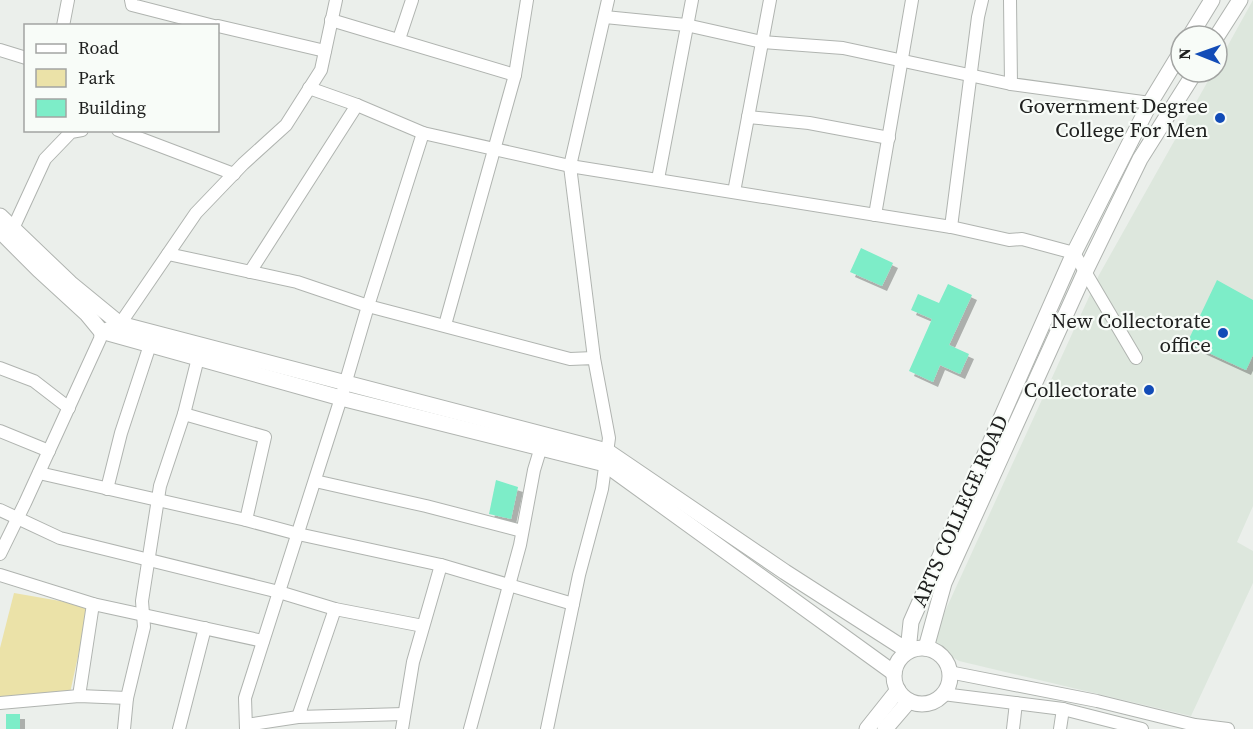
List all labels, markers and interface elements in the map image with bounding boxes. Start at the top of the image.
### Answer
legend [24,24,219,132]
north arrow [1169,24,1229,84]
text: Road [78,35,119,60]
text: N [1173,47,1195,60]
text: Park [78,65,115,90]
place label: Government Degree College For Men [1019,91,1208,144]
text: Building [78,95,146,120]
marker: Government Degree College For Men [1213,111,1227,125]
place label: New Collectorate office [1051,306,1211,359]
marker: New Collectorate office [1216,326,1230,340]
place label: Collectorate [1024,375,1137,404]
marker: Collectorate [1142,383,1156,397]
street label: ARTS COLLEGE ROAD [904,410,1015,611]

